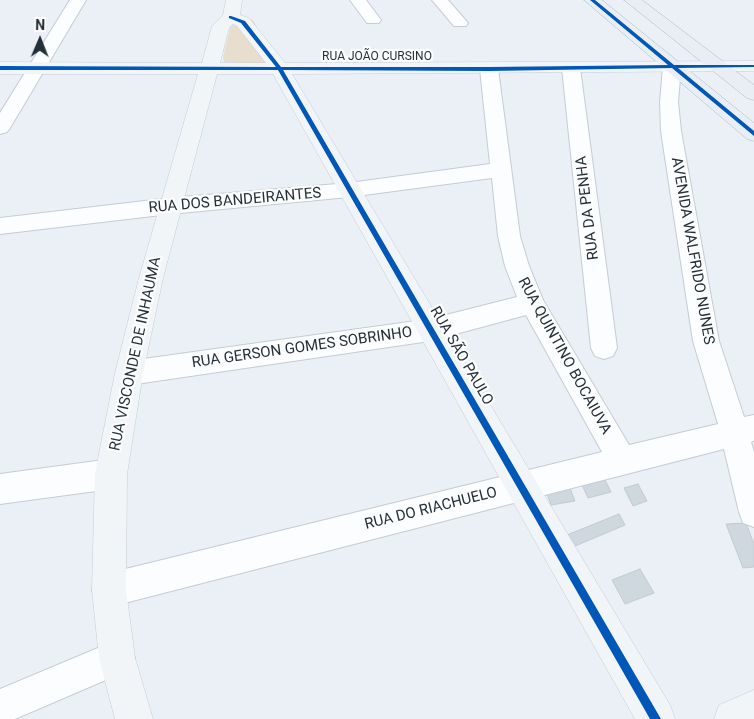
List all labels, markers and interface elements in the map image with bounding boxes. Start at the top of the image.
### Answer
north arrow [15,15,65,65]
text: N [35,17,45,33]
street label: RUA JOÃO CURSINO [322,50,432,64]
street label: RUA DA PENHA [573,155,603,261]
street label: AVENIDA WALFRIDO NUNES [667,156,717,346]
street label: RUA DOS BANDEIRANTES [148,184,322,218]
street label: RUA VISCONDE DE INHAUMA [107,255,165,453]
street label: RUA QUINTINO BOCAIUVA [513,274,615,438]
street label: RUA SÃO PAULO [426,304,496,408]
street label: RUA GERSON GOMES SOBRINHO [191,324,413,372]
street label: RUA DO RIACHUELO [363,484,499,534]

